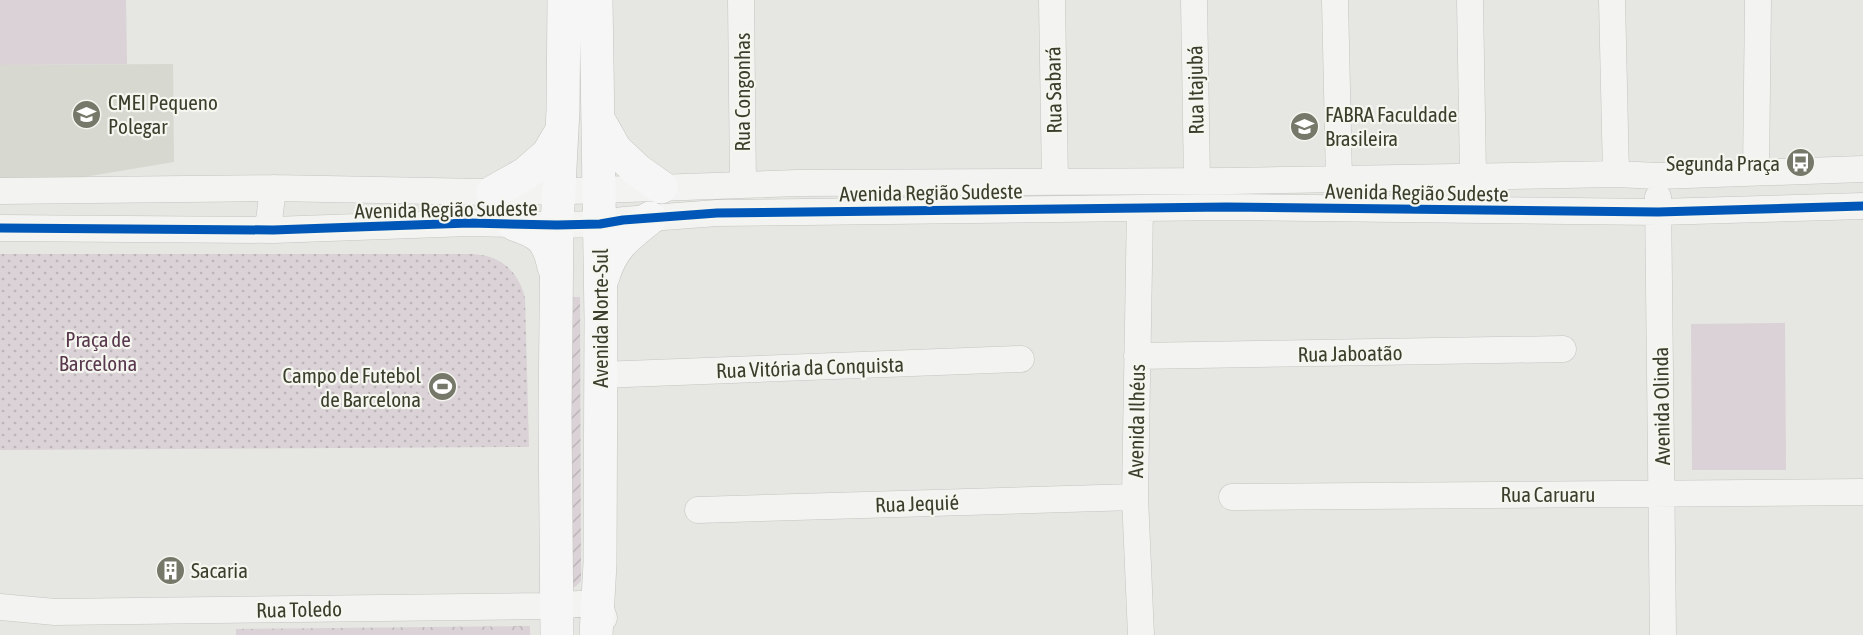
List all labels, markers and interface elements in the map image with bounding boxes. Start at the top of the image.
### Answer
street label: Rua Congonhas [730,33,754,151]
street label: Rua Itajubá [1182,45,1208,135]
street label: Rua Sabará [1040,46,1066,134]
place label: CMEI Pequeno Polegar [108,90,218,138]
school or university icon: CMEI Pequeno Polegar [71,98,103,130]
place label: FABRA Faculdade Brasileira [1325,102,1457,150]
school or university icon: FABRA Faculdade Brasileira [1288,110,1320,142]
bus stop icon: Segunda Praça [1785,147,1817,179]
place label: Segunda Praça [1666,151,1780,175]
street label: Avenida Região Sudeste [839,178,1023,206]
street label: Avenida Região Sudeste [1325,178,1509,206]
street label: Avenida Região Sudeste [354,195,538,223]
street label: Avenida Norte-Sul [588,248,612,388]
park label: Praça de Barcelona [59,327,137,375]
street label: Rua Jaboatão [1297,340,1403,366]
street label: Avenida Olinda [1648,347,1674,465]
street label: Rua Vitória da Conquista [716,352,904,382]
place label: Campo de Futebol de Barcelona [282,363,421,411]
street label: Avenida Ilhéus [1123,364,1149,478]
sports icon: Campo de Futebol de Barcelona [426,371,458,403]
street label: Rua Caruaru [1501,482,1595,506]
street label: Rua Jequié [875,490,959,516]
building icon: Sacaria [154,554,186,586]
place label: Sacaria [191,558,248,582]
street label: Rua Toledo [256,596,342,622]

